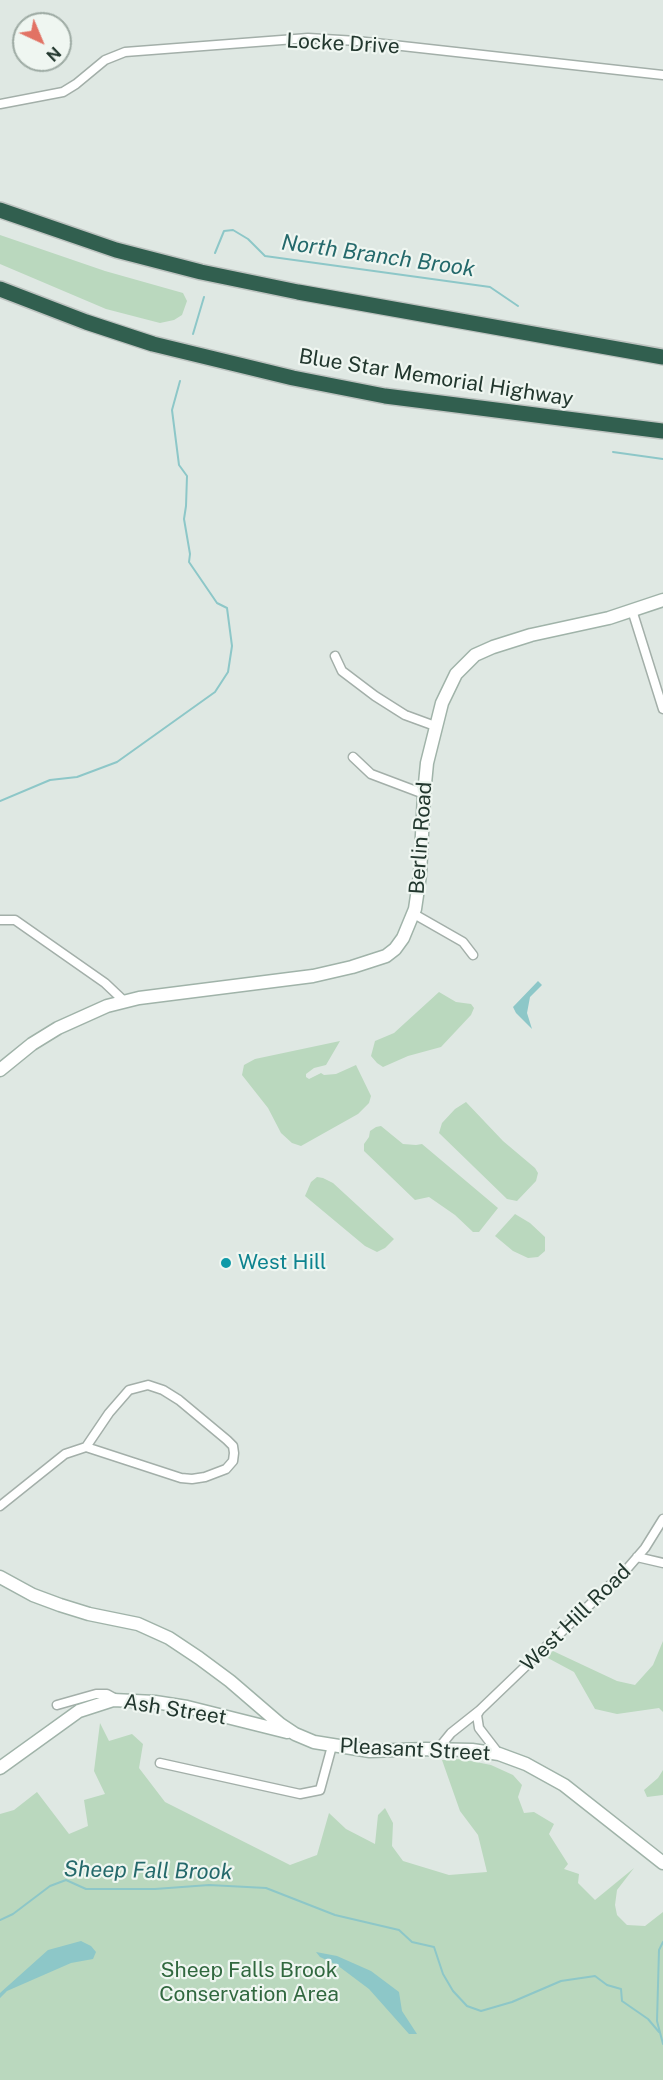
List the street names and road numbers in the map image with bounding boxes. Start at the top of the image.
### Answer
street label: Locke Drive [286,28,400,60]
street label: Blue Star Memorial Highway [297,344,575,412]
street label: Berlin Road [404,781,438,895]
street label: West Hill Road [516,1559,636,1677]
street label: Ash Street [122,1689,228,1731]
street label: Pleasant Street [339,1733,491,1767]

